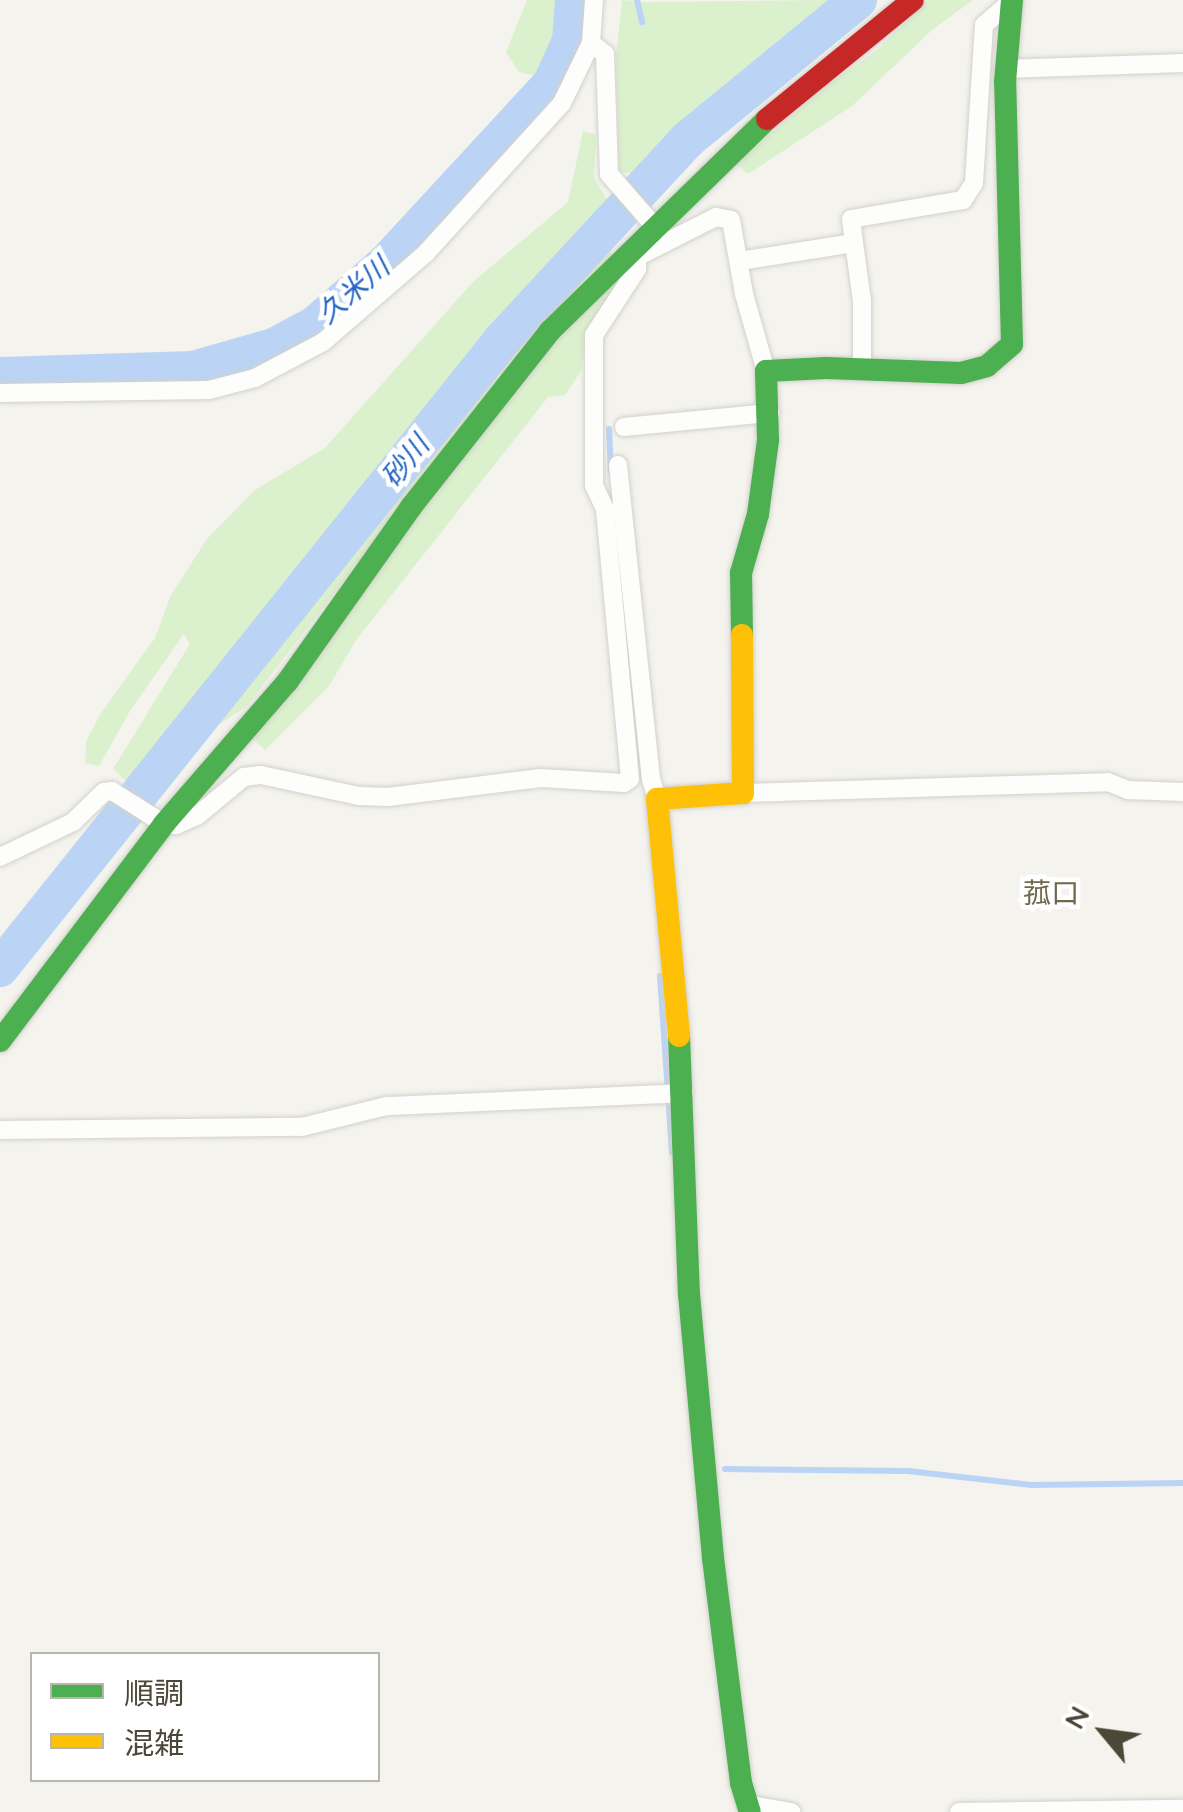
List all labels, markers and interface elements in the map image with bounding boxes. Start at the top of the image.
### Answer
water label: 久米川 [310,250,396,330]
water label: 砂川 [374,429,436,493]
district label: 菰口 [1023,876,1079,910]
legend [30,1652,380,1782]
text: 順調 [124,1674,184,1712]
north arrow [1053,1682,1153,1782]
text: N [1056,1700,1097,1735]
text: 混雑 [124,1724,184,1762]

